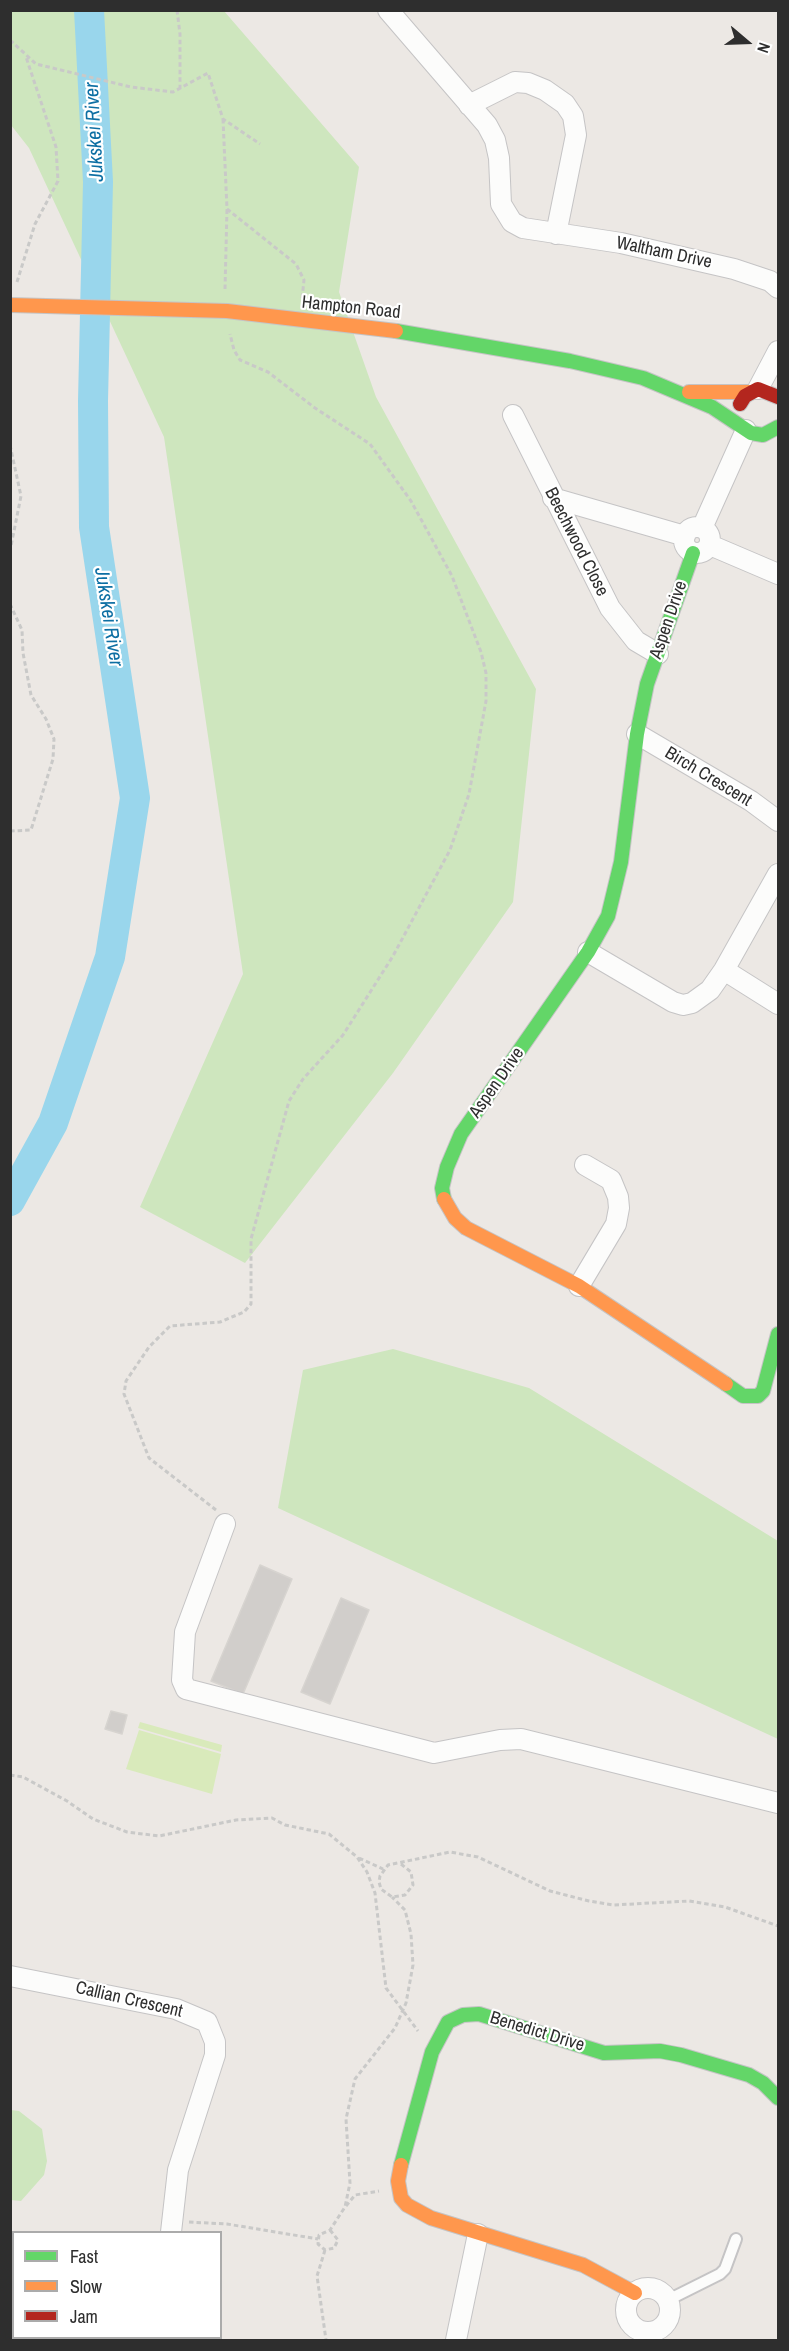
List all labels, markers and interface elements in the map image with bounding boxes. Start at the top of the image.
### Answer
north arrow [717,12,777,72]
text: N [752,40,776,56]
water label: Jukskei River [80,82,110,182]
street label: Waltham Drive [614,232,714,274]
street label: Hampton Road [301,292,401,324]
street label: Beechwood Close [539,484,613,600]
water label: Jukskei River [88,566,128,668]
street label: Aspen Drive [646,578,692,662]
street label: Birch Crescent [661,743,755,811]
street label: Aspen Drive [465,1044,529,1122]
street label: Callian Crescent [73,1977,185,2023]
street label: Benedict Drive [487,2007,587,2057]
legend [12,2231,222,2339]
text: Fast [70,2244,98,2269]
text: Slow [70,2274,102,2299]
text: Jam [70,2304,98,2329]

